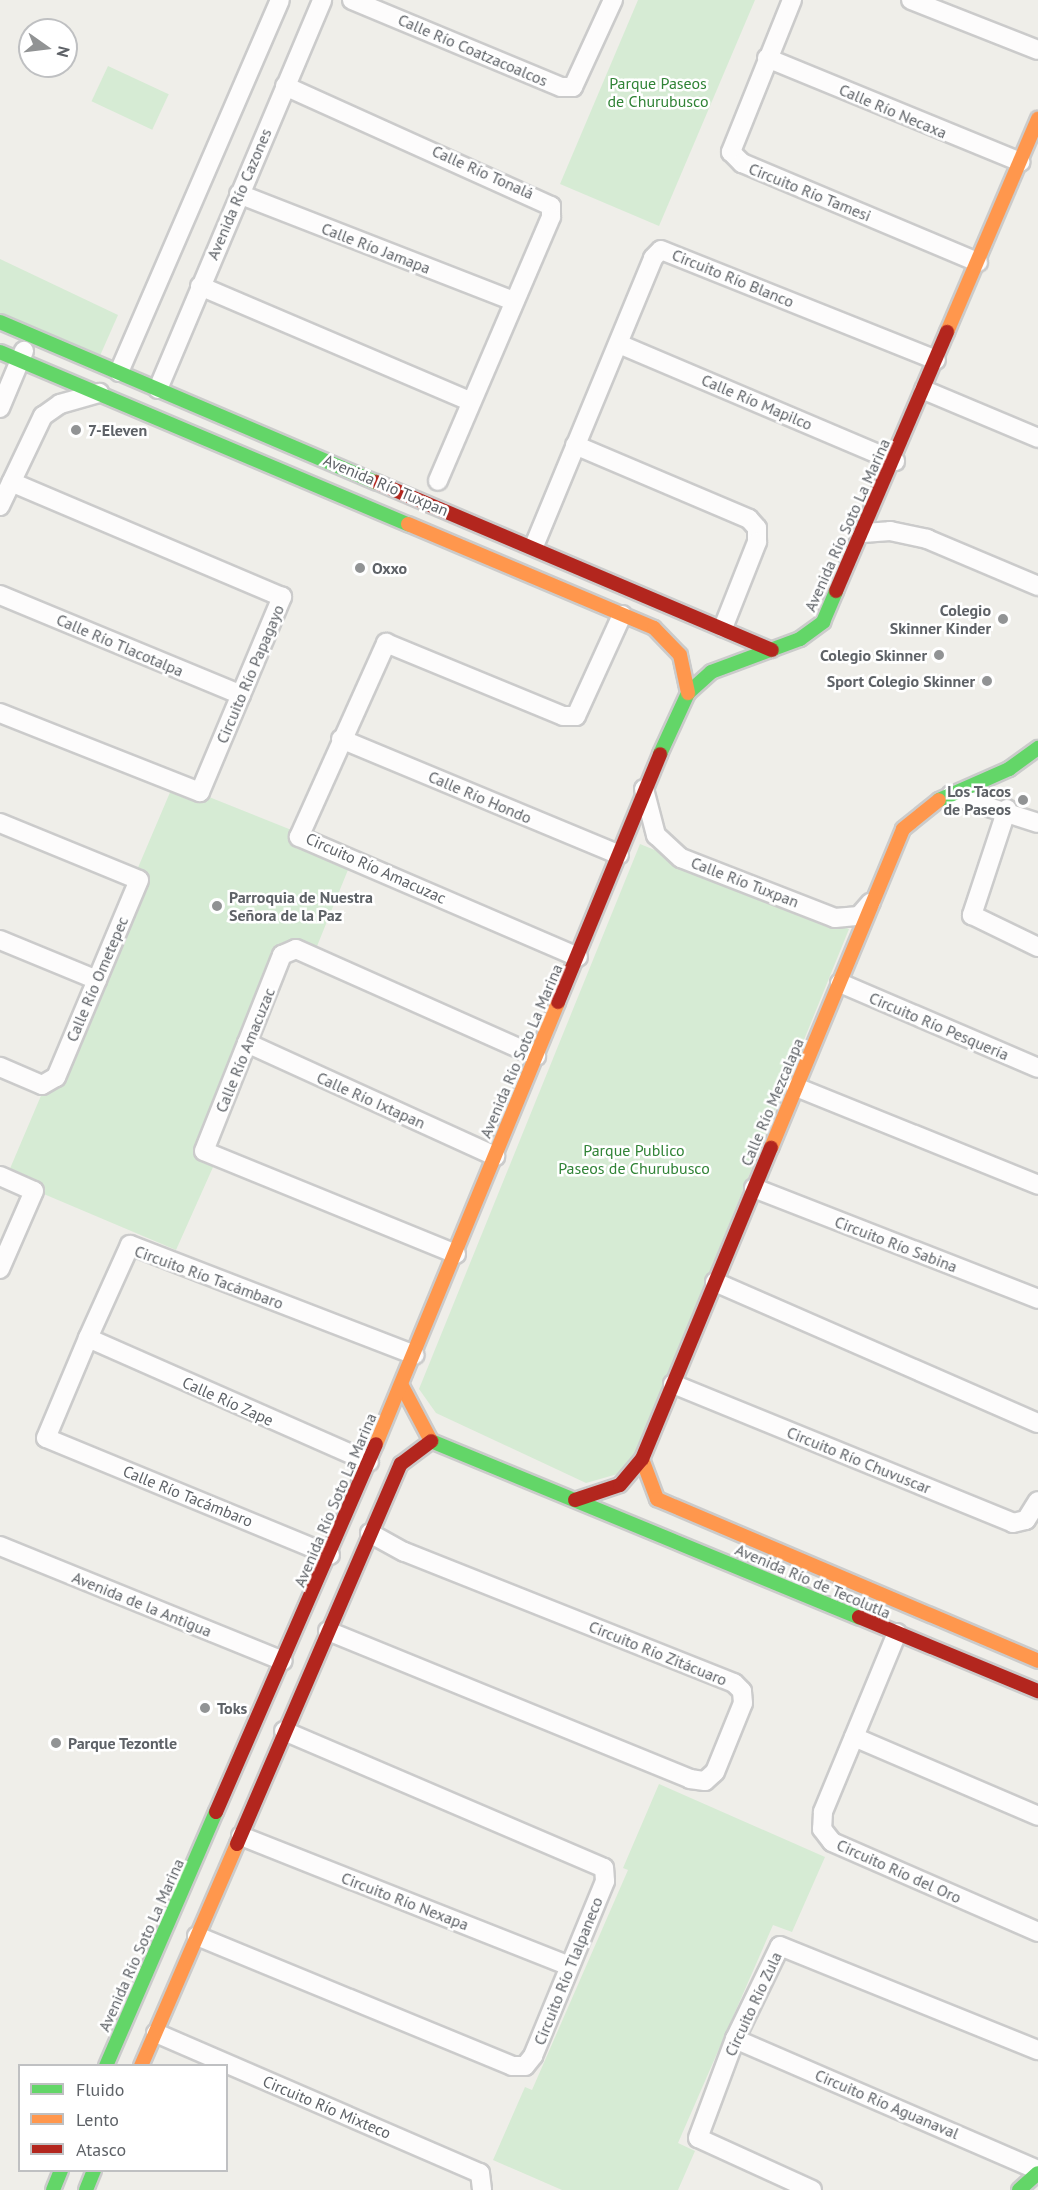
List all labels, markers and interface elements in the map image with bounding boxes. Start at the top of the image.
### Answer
street label: Calle Río Coatzacoalcos [395,10,551,90]
north arrow [18,18,78,78]
text: N [53,44,75,59]
park label: Parque Paseos de Churubusco [607,73,709,111]
street label: Calle Río Necaxa [836,80,950,142]
street label: Avenida Río Cazones [203,125,275,263]
street label: Calle Río Tonalá [429,141,537,203]
street label: Circuito Río Tamesi [746,159,874,225]
street label: Calle Río Jamapa [319,218,433,278]
street label: Circuito Río Blanco [669,245,797,311]
street label: Calle Río Mapilco [699,370,815,434]
place label: 7-Eleven [88,420,147,440]
marker: 7-Eleven [69,423,83,437]
street label: Avenida Río Soto La Marina [800,436,894,614]
street label: Avenida Río Tuxpan [320,450,452,520]
place label: Oxxo [372,558,407,578]
marker: Oxxo [353,561,367,575]
place label: Colegio Skinner Kinder [890,600,991,638]
street label: Circuito Río Papagayo [212,602,288,746]
street label: Calle Río Tlacotalpa [53,609,187,681]
marker: Colegio Skinner Kinder [996,612,1010,626]
place label: Colegio Skinner [820,645,927,665]
marker: Colegio Skinner [932,648,946,662]
place label: Sport Colegio Skinner [827,671,975,691]
marker: Sport Colegio Skinner [980,674,994,688]
street label: Calle Río Hondo [425,767,535,827]
place label: Los Tacos de Paseos [943,781,1011,819]
marker: Los Tacos de Paseos [1016,793,1030,807]
street label: Circuito Río Amacuzac [303,828,449,908]
street label: Calle Río Tuxpan [688,853,802,911]
place label: Parroquia de Nuestra Señora de la Paz [229,887,373,925]
marker: Parroquia de Nuestra Señora de la Paz [210,899,224,913]
street label: Calle Río Ometepec [62,913,132,1045]
street label: Avenida Río Soto La Marina [476,961,566,1141]
street label: Calle Río Amacuzac [211,985,279,1115]
street label: Circuito Río Pesquería [866,988,1012,1064]
street label: Calle Río Mezcalapa [736,1035,808,1169]
street label: Calle Río Ixtapan [314,1068,428,1132]
park label: Parque Publico Paseos de Churubusco [558,1140,710,1178]
street label: Circuito Río Sabina [832,1212,960,1276]
street label: Circuito Río Tacámbaro [132,1241,286,1313]
street label: Calle Río Zape [179,1372,277,1430]
street label: Avenida Río Soto La Marina [290,1410,380,1590]
street label: Circuito Río Chuvuscar [784,1422,934,1498]
street label: Calle Río Tacámbaro [120,1461,256,1531]
street label: Avenida Río de Tecolutla [732,1539,894,1623]
street label: Avenida de la Antigua [69,1567,215,1641]
street label: Circuito Río Zitácuaro [586,1616,730,1690]
place label: Toks [217,1698,247,1718]
marker: Toks [198,1701,212,1715]
place label: Parque Tezontle [68,1733,178,1753]
marker: Parque Tezontle [49,1736,63,1750]
street label: Circuito Río del Oro [834,1835,964,1907]
street label: Avenida Río Soto La Marina [94,1856,188,2034]
street label: Circuito Río Nexapa [339,1868,471,1934]
street label: Circuito Río Tlalpaneco [529,1894,607,2048]
street label: Circuito Río Zula [720,1949,786,2059]
legend [18,2064,228,2172]
street label: Circuito Río Aguanaval [812,2065,962,2143]
street label: Circuito Río Mixteco [260,2071,394,2143]
text: Fluido [76,2078,124,2101]
text: Lento [76,2108,119,2131]
text: Atasco [76,2138,126,2161]

